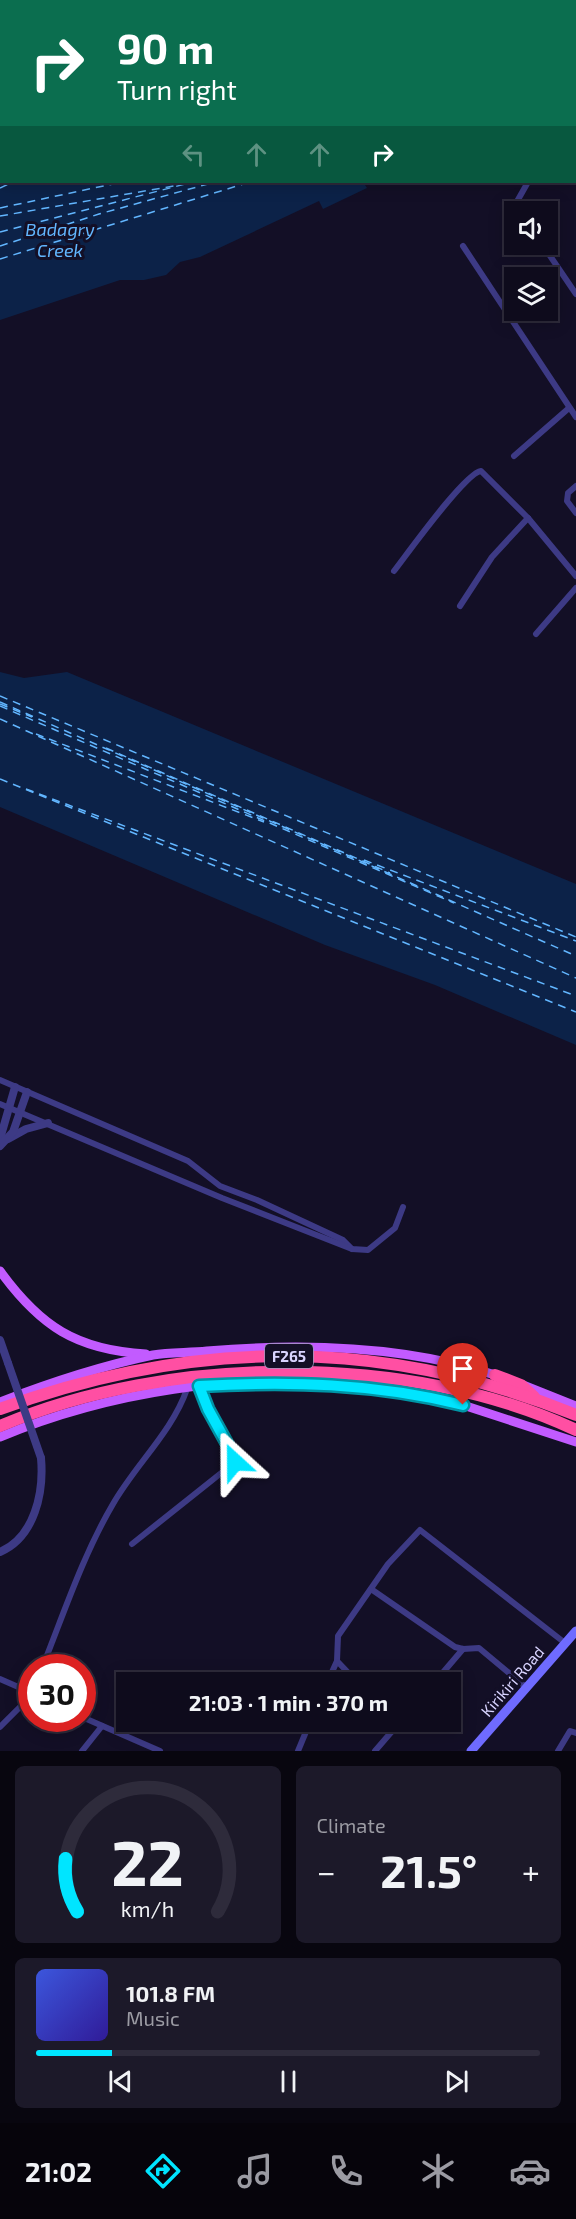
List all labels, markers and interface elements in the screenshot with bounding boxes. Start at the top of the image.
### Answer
text: 90 m [117,22,214,72]
icon: right [18,24,96,102]
text: Turn right [117,73,237,105]
icon: left [177,138,210,171]
icon: ahead [240,138,273,171]
icon: ahead [303,138,336,171]
icon: right [366,138,399,171]
map controls [504,201,558,321]
button: sound [504,201,558,255]
water label: Badagry Creek [25,218,95,261]
button: layers [504,267,558,321]
pin [437,1343,488,1405]
road number: F265 [265,1344,313,1368]
icon: arrive [446,1352,479,1385]
position arrow [203,1430,267,1494]
street label: Kirikiri Road [476,1642,548,1720]
speed limit sign: 30 [18,1654,96,1732]
text: 21:03 · 1 min · 370 m [189,1689,388,1715]
text: Climate [317,1813,386,1837]
text: 22 [111,1824,184,1899]
text: 21.5° [380,1843,477,1897]
text: − [317,1851,336,1891]
text: + [522,1851,540,1891]
text: km/h [121,1896,174,1921]
text: 101.8 FM [126,1980,215,2006]
text: Music [126,2006,180,2030]
icon: previous [104,2065,137,2098]
icon: pause [272,2065,305,2098]
icon: next [440,2065,473,2098]
icon: directions [142,2150,184,2192]
icon: music [234,2150,276,2192]
icon: phone [325,2150,367,2192]
icon: climate [417,2150,459,2192]
icon: car [509,2150,551,2192]
text: 21:02 [25,2155,92,2187]

